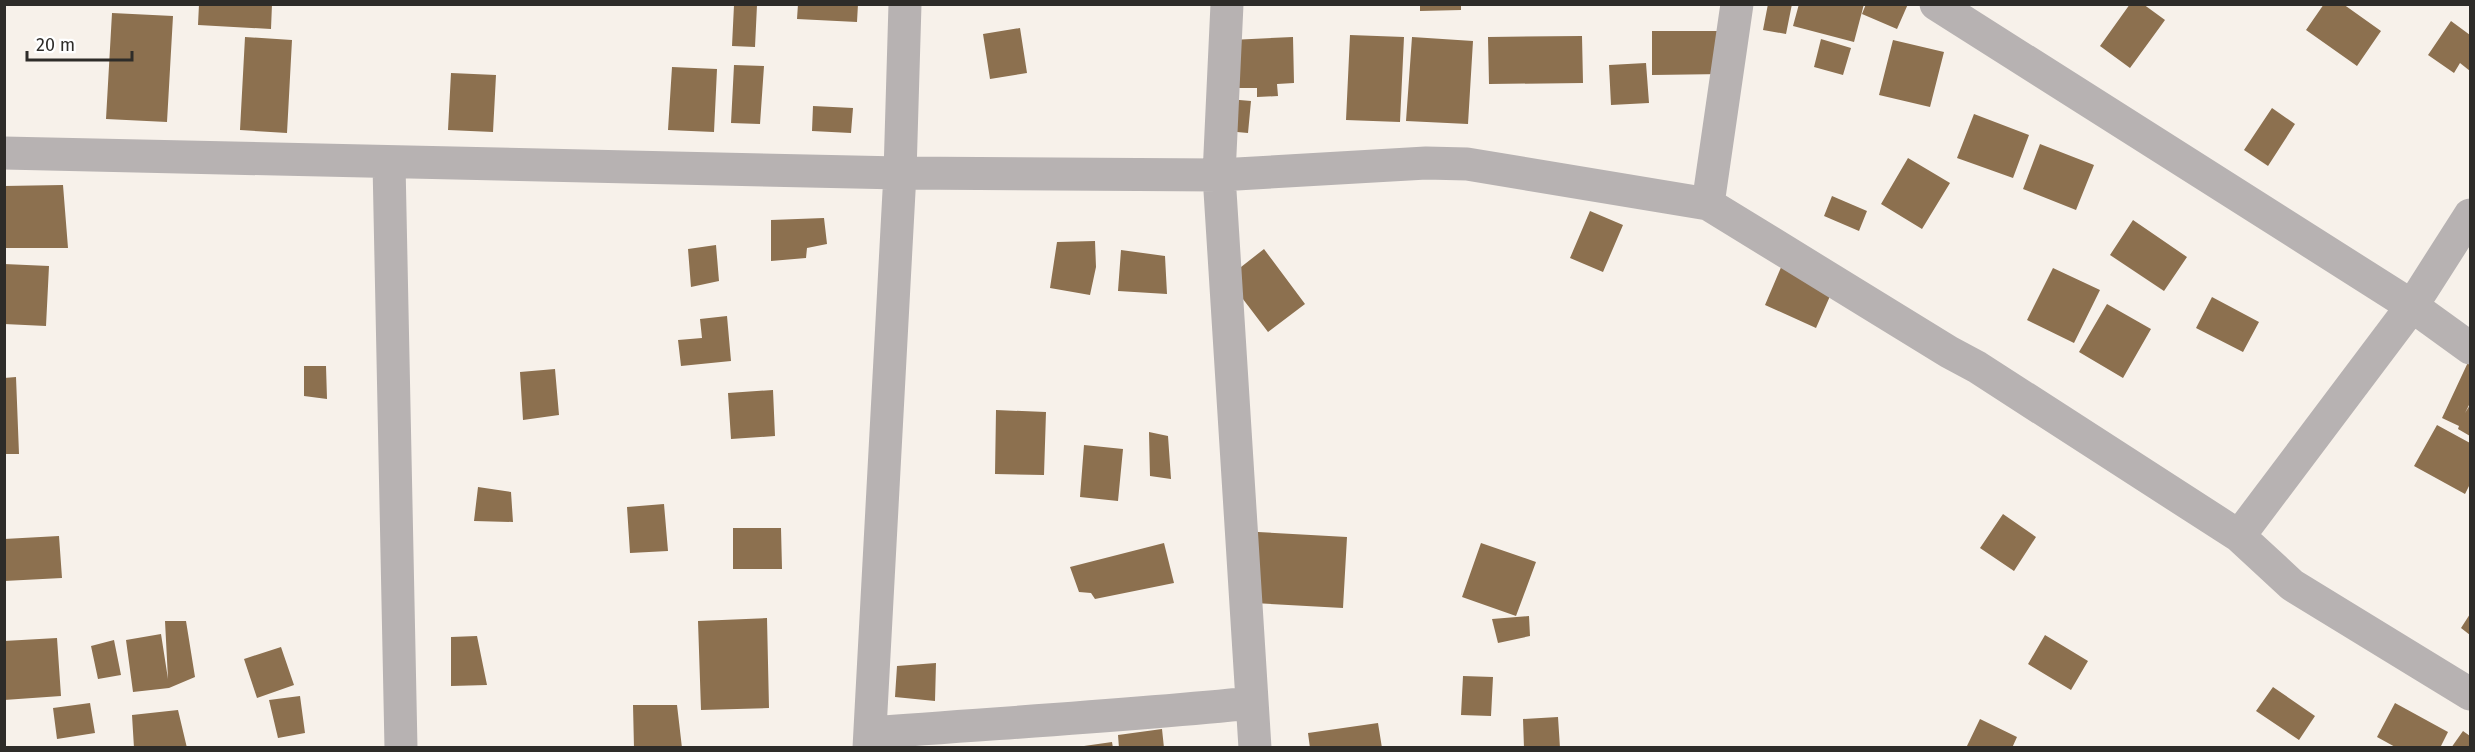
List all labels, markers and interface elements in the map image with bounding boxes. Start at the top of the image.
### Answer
scale bar [27,24,132,62]
text: 20 m [36,34,75,56]

